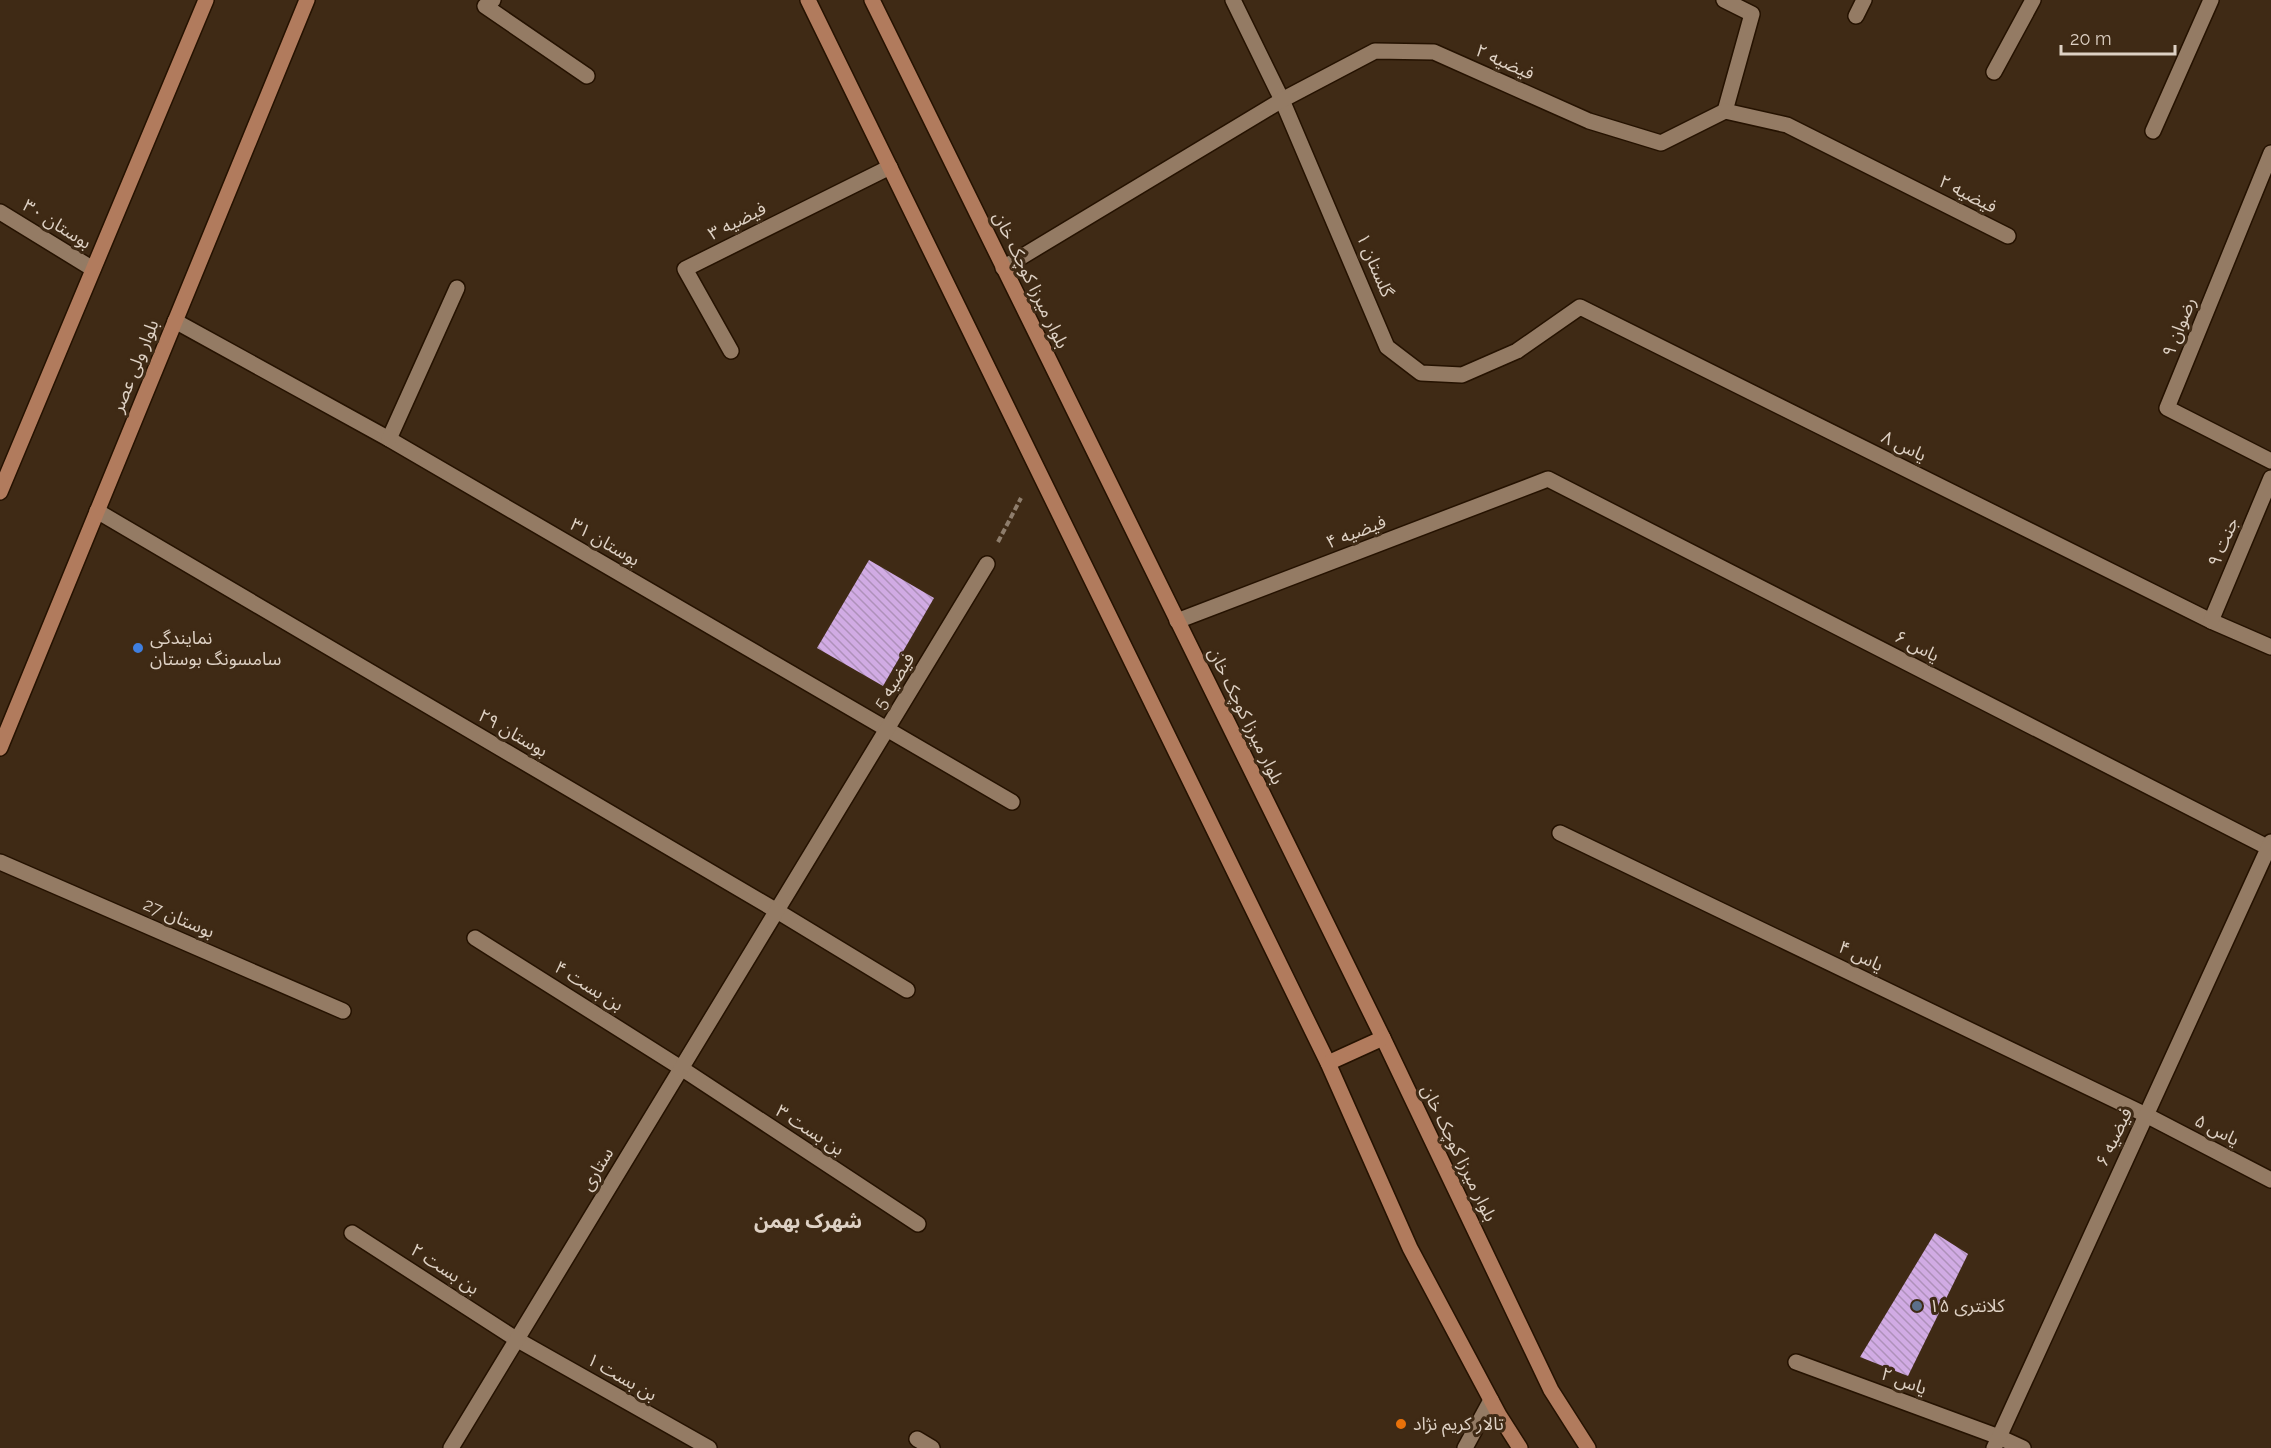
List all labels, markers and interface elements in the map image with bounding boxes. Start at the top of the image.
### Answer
scale bar [2061,18,2175,56]
text: 20 m [2070,28,2112,49]
street label: فیضیه ۲ [1473,39,1538,84]
street label: فیضیه ۲ [1936,170,2001,217]
street label: بوستان ۳۰ [19,194,95,254]
street label: فیضیه ۳ [704,197,769,244]
street label: بلوار میرزا کوچک خان [988,208,1074,352]
street label: گلستان ۱ [1352,230,1398,301]
street label: رضوان ۹ [2157,294,2201,360]
street label: بلوار ولی عصر [106,316,164,417]
street label: یاس ۸ [1878,426,1930,466]
street label: فیضیه ۴ [1323,511,1389,552]
street label: بوستان ۳۱ [566,513,644,571]
street label: جنت ۹ [2203,514,2242,570]
street label: یاس ۶ [1891,625,1943,667]
place label: نمایندگی سامسونگ بوستان [150,627,281,670]
marker: نمایندگی سامسونگ بوستان [131,641,145,655]
street label: بلوار میرزا کوچک خان [1203,644,1289,788]
street label: فیضیه 5 [869,649,918,713]
street label: بوستان ۲۹ [474,704,552,762]
street label: بوستان 27 [140,893,218,943]
street label: یاس ۴ [1835,936,1887,976]
street label: بن بست ۴ [550,956,628,1016]
street label: بلوار میرزا کوچک خان [1416,1081,1502,1225]
street label: بن بست ۳ [772,1100,848,1160]
street label: فیضیه ۶ [2091,1104,2136,1169]
street label: یاس ۵ [2191,1109,2243,1151]
street label: ستاری [576,1143,618,1195]
district label: شهرک بهمن [754,1209,862,1233]
street label: بن بست ۲ [407,1239,483,1299]
place label: کلانتری ۱۵ [1929,1295,2005,1317]
marker: کلانتری ۱۵ [1910,1299,1924,1313]
street label: ۱ بن بست [583,1348,661,1406]
street label: یاس ۲ [1878,1363,1930,1399]
place label: تالار کریم نژاد [1413,1413,1504,1437]
marker: تالار کریم نژاد [1394,1417,1408,1431]

